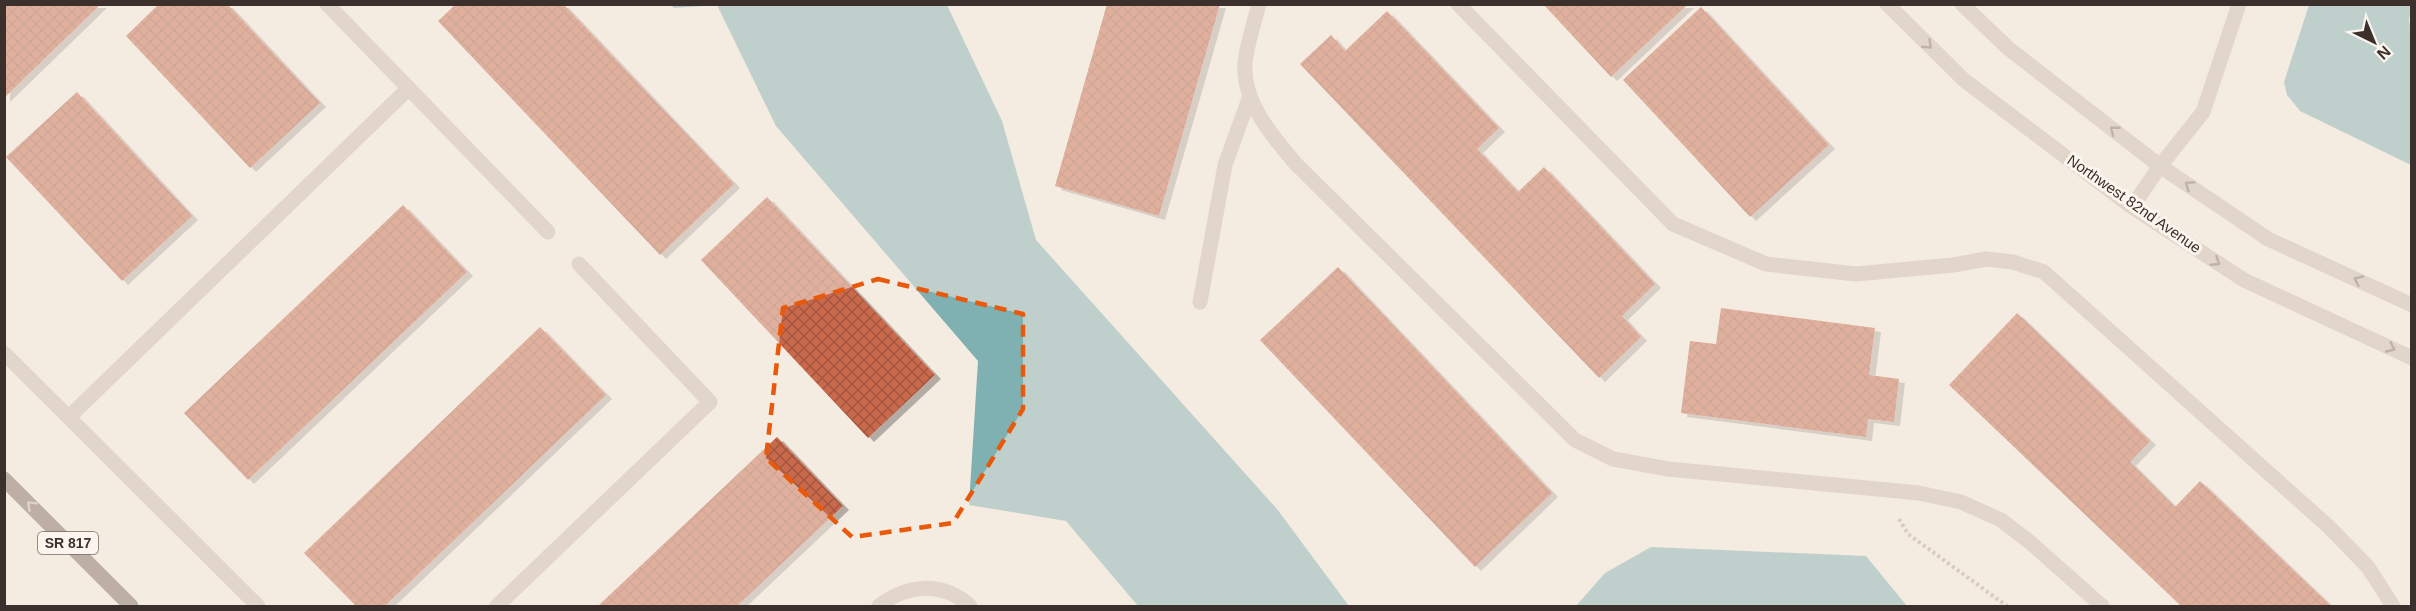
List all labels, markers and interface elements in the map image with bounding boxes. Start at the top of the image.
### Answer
north arrow [2344,12,2404,72]
one-way arrow [1921,38,1932,49]
text: N [2374,42,2394,63]
one-way arrow [2110,127,2121,138]
street label: Northwest 82nd Avenue [2064,151,2204,256]
one-way arrow [2184,181,2195,192]
one-way arrow [2209,255,2220,266]
one-way arrow [2354,276,2365,288]
one-way arrow [2384,341,2395,353]
one-way arrow [27,502,38,513]
road number: SR 817 [38,532,98,554]

